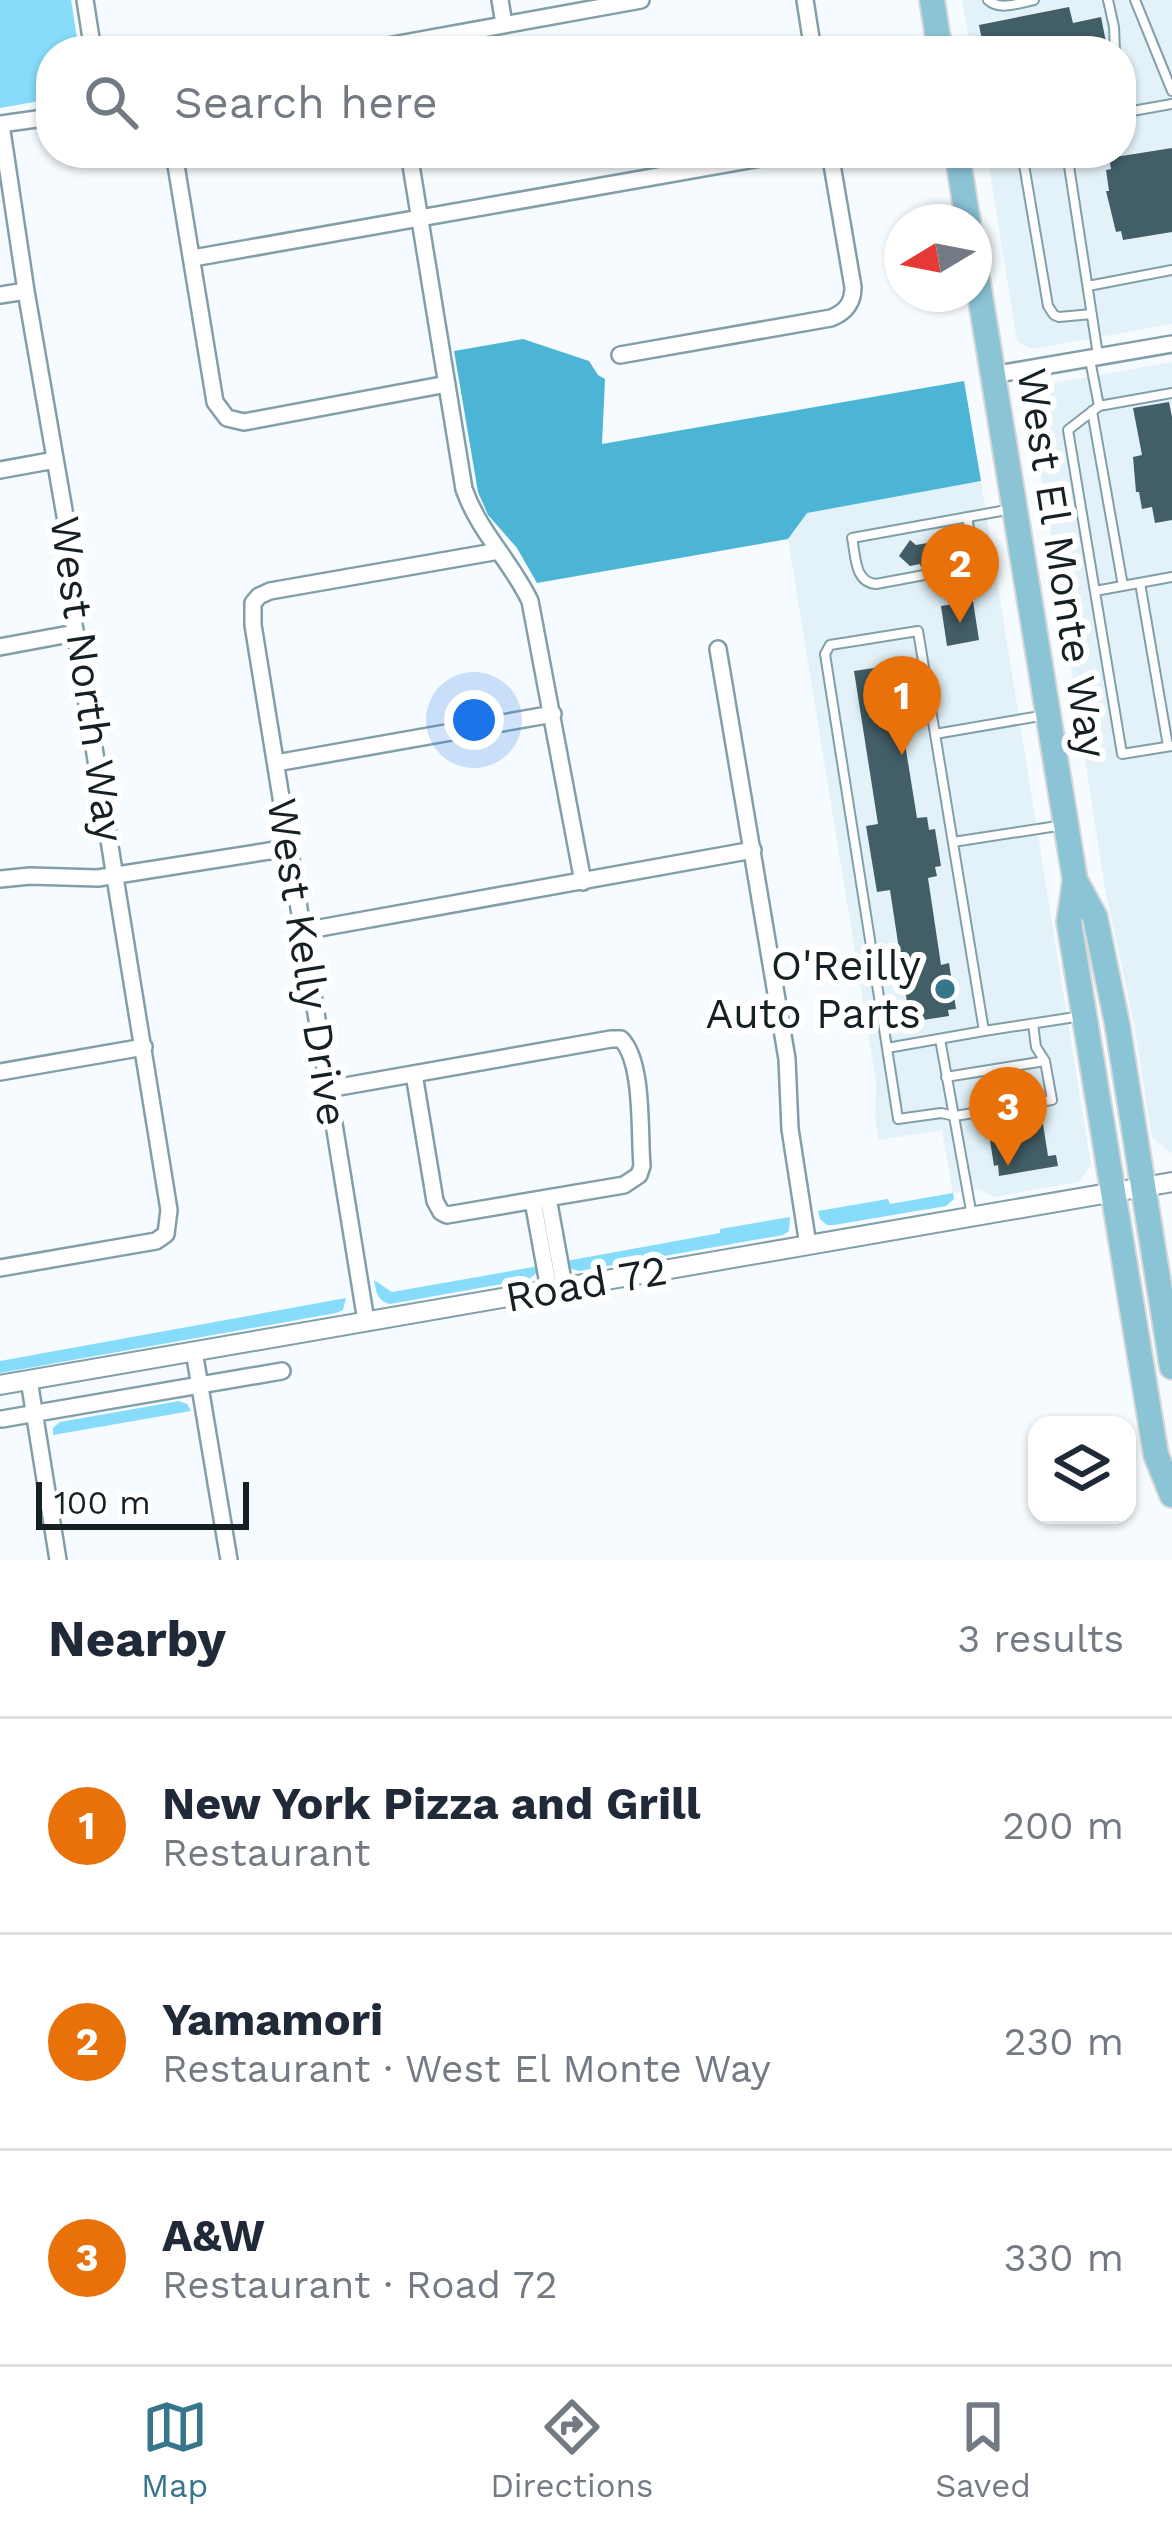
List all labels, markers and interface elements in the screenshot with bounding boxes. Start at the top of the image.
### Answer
search box [36,36,1136,168]
icon: search [78,69,144,135]
text: Search here [174,76,438,129]
north arrow [884,204,992,312]
street label: West El Monte Way [1007,365,1118,762]
street label: West North Way [40,513,135,846]
pin: 2 [921,524,999,623]
pin: 1 [863,656,941,755]
your location [444,690,504,750]
street label: West Kelly Drive [257,795,358,1130]
place label: O'Reilly Auto Parts [706,941,921,1038]
marker: O'Reilly Auto Parts [932,976,958,1002]
pin: 3 [969,1067,1047,1166]
street label: Road 72 [501,1245,671,1322]
map controls [1028,1416,1136,1524]
button: layers [1028,1416,1136,1524]
scale bar [36,1476,249,1529]
text: 100 m [54,1483,151,1522]
text: Nearby [48,1609,226,1668]
text: 3 results [958,1616,1124,1661]
text: New York Pizza and Grill [162,1777,700,1830]
text: 1 [79,1803,95,1848]
text: 200 m [1002,1803,1124,1848]
text: Restaurant [162,1830,370,1875]
text: Yamamori [162,1993,383,2046]
text: 2 [75,2019,99,2064]
text: 230 m [1004,2019,1124,2064]
text: Restaurant · West El Monte Way [162,2046,771,2091]
text: A&W [162,2209,265,2262]
text: 3 [75,2235,99,2280]
text: 330 m [1004,2235,1124,2280]
text: Restaurant · Road 72 [162,2262,557,2307]
tab: Map [141,2394,208,2505]
tab: Directions [490,2394,653,2505]
tab: Saved [935,2394,1031,2505]

